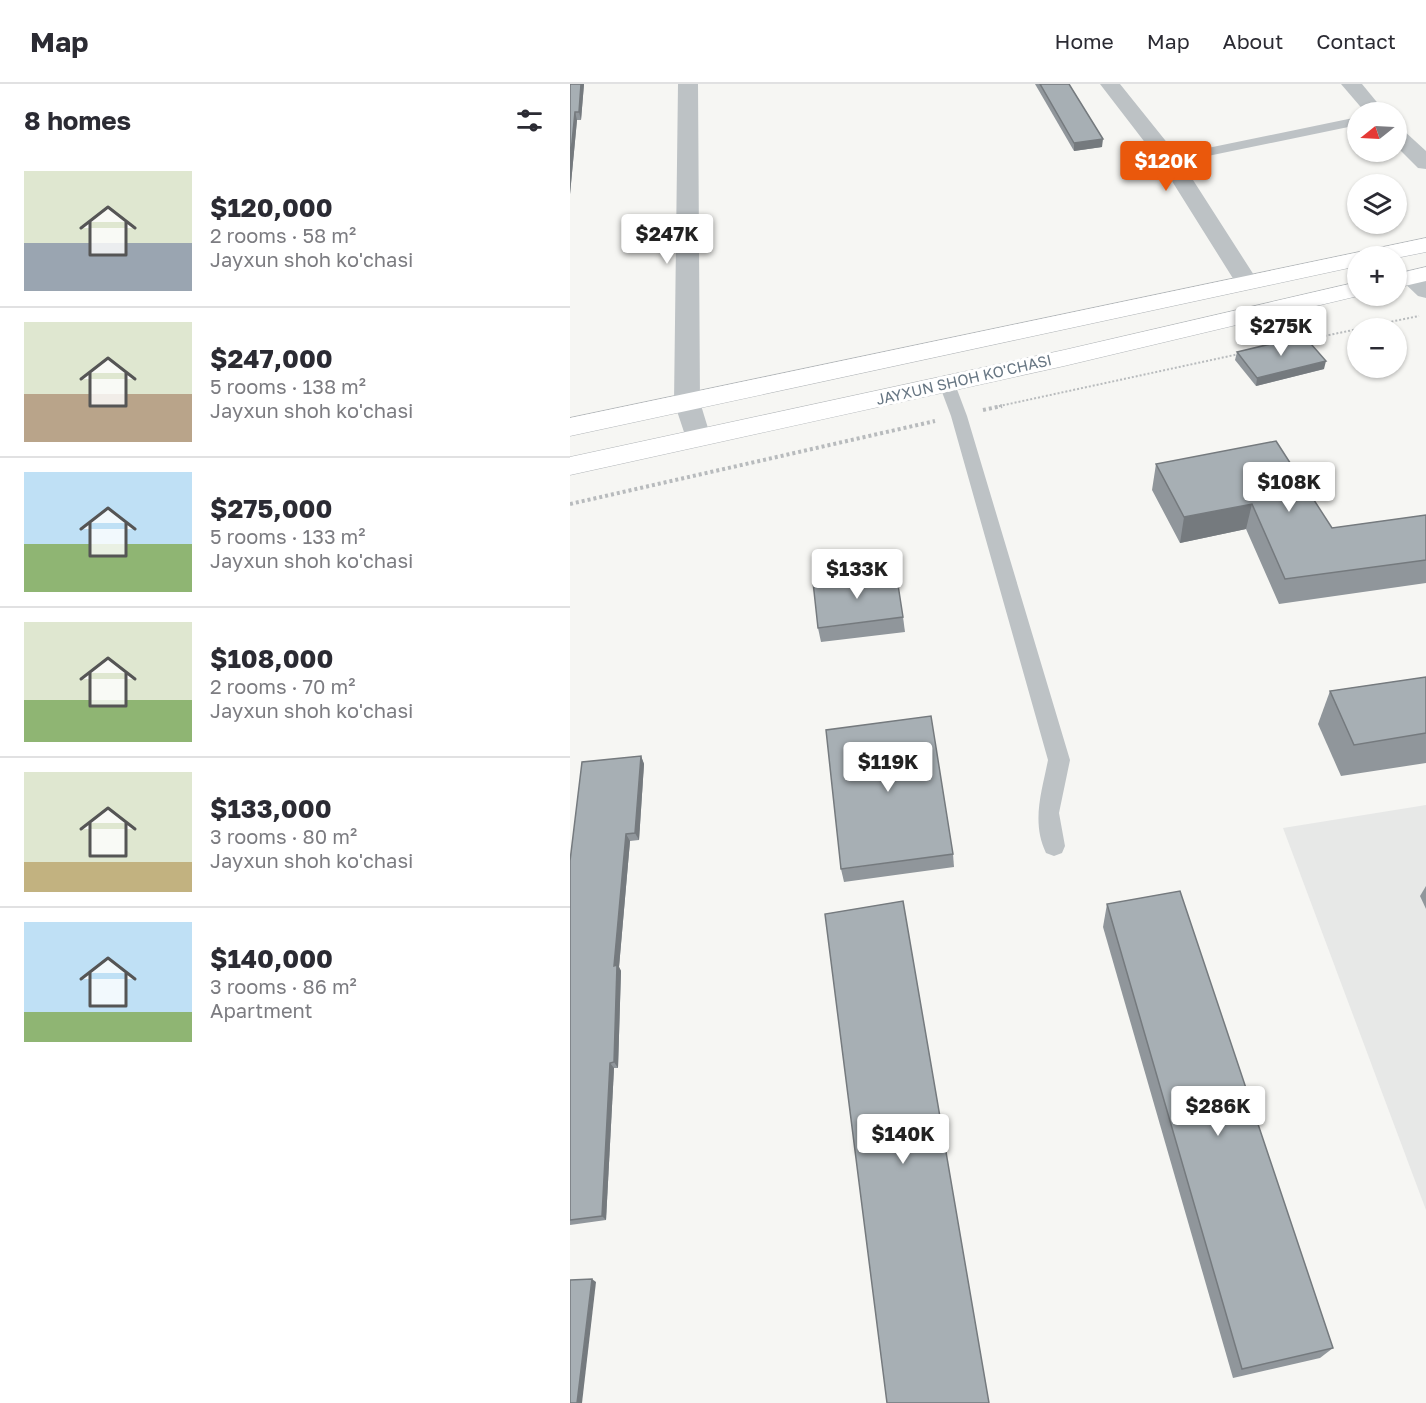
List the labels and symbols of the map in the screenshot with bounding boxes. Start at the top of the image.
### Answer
north arrow [1347,102,1407,162]
pin: $120K [1124,141,1208,192]
pin: $247K [625,214,709,265]
pin: $275K [1239,306,1323,357]
street label: JAYXUN SHOH KO'CHASI [874,350,1053,408]
pin: $108K [1247,462,1331,513]
pin: $133K [815,549,899,600]
pin: $119K [846,742,930,793]
pin: $286K [1176,1086,1260,1137]
pin: $140K [861,1114,945,1165]

